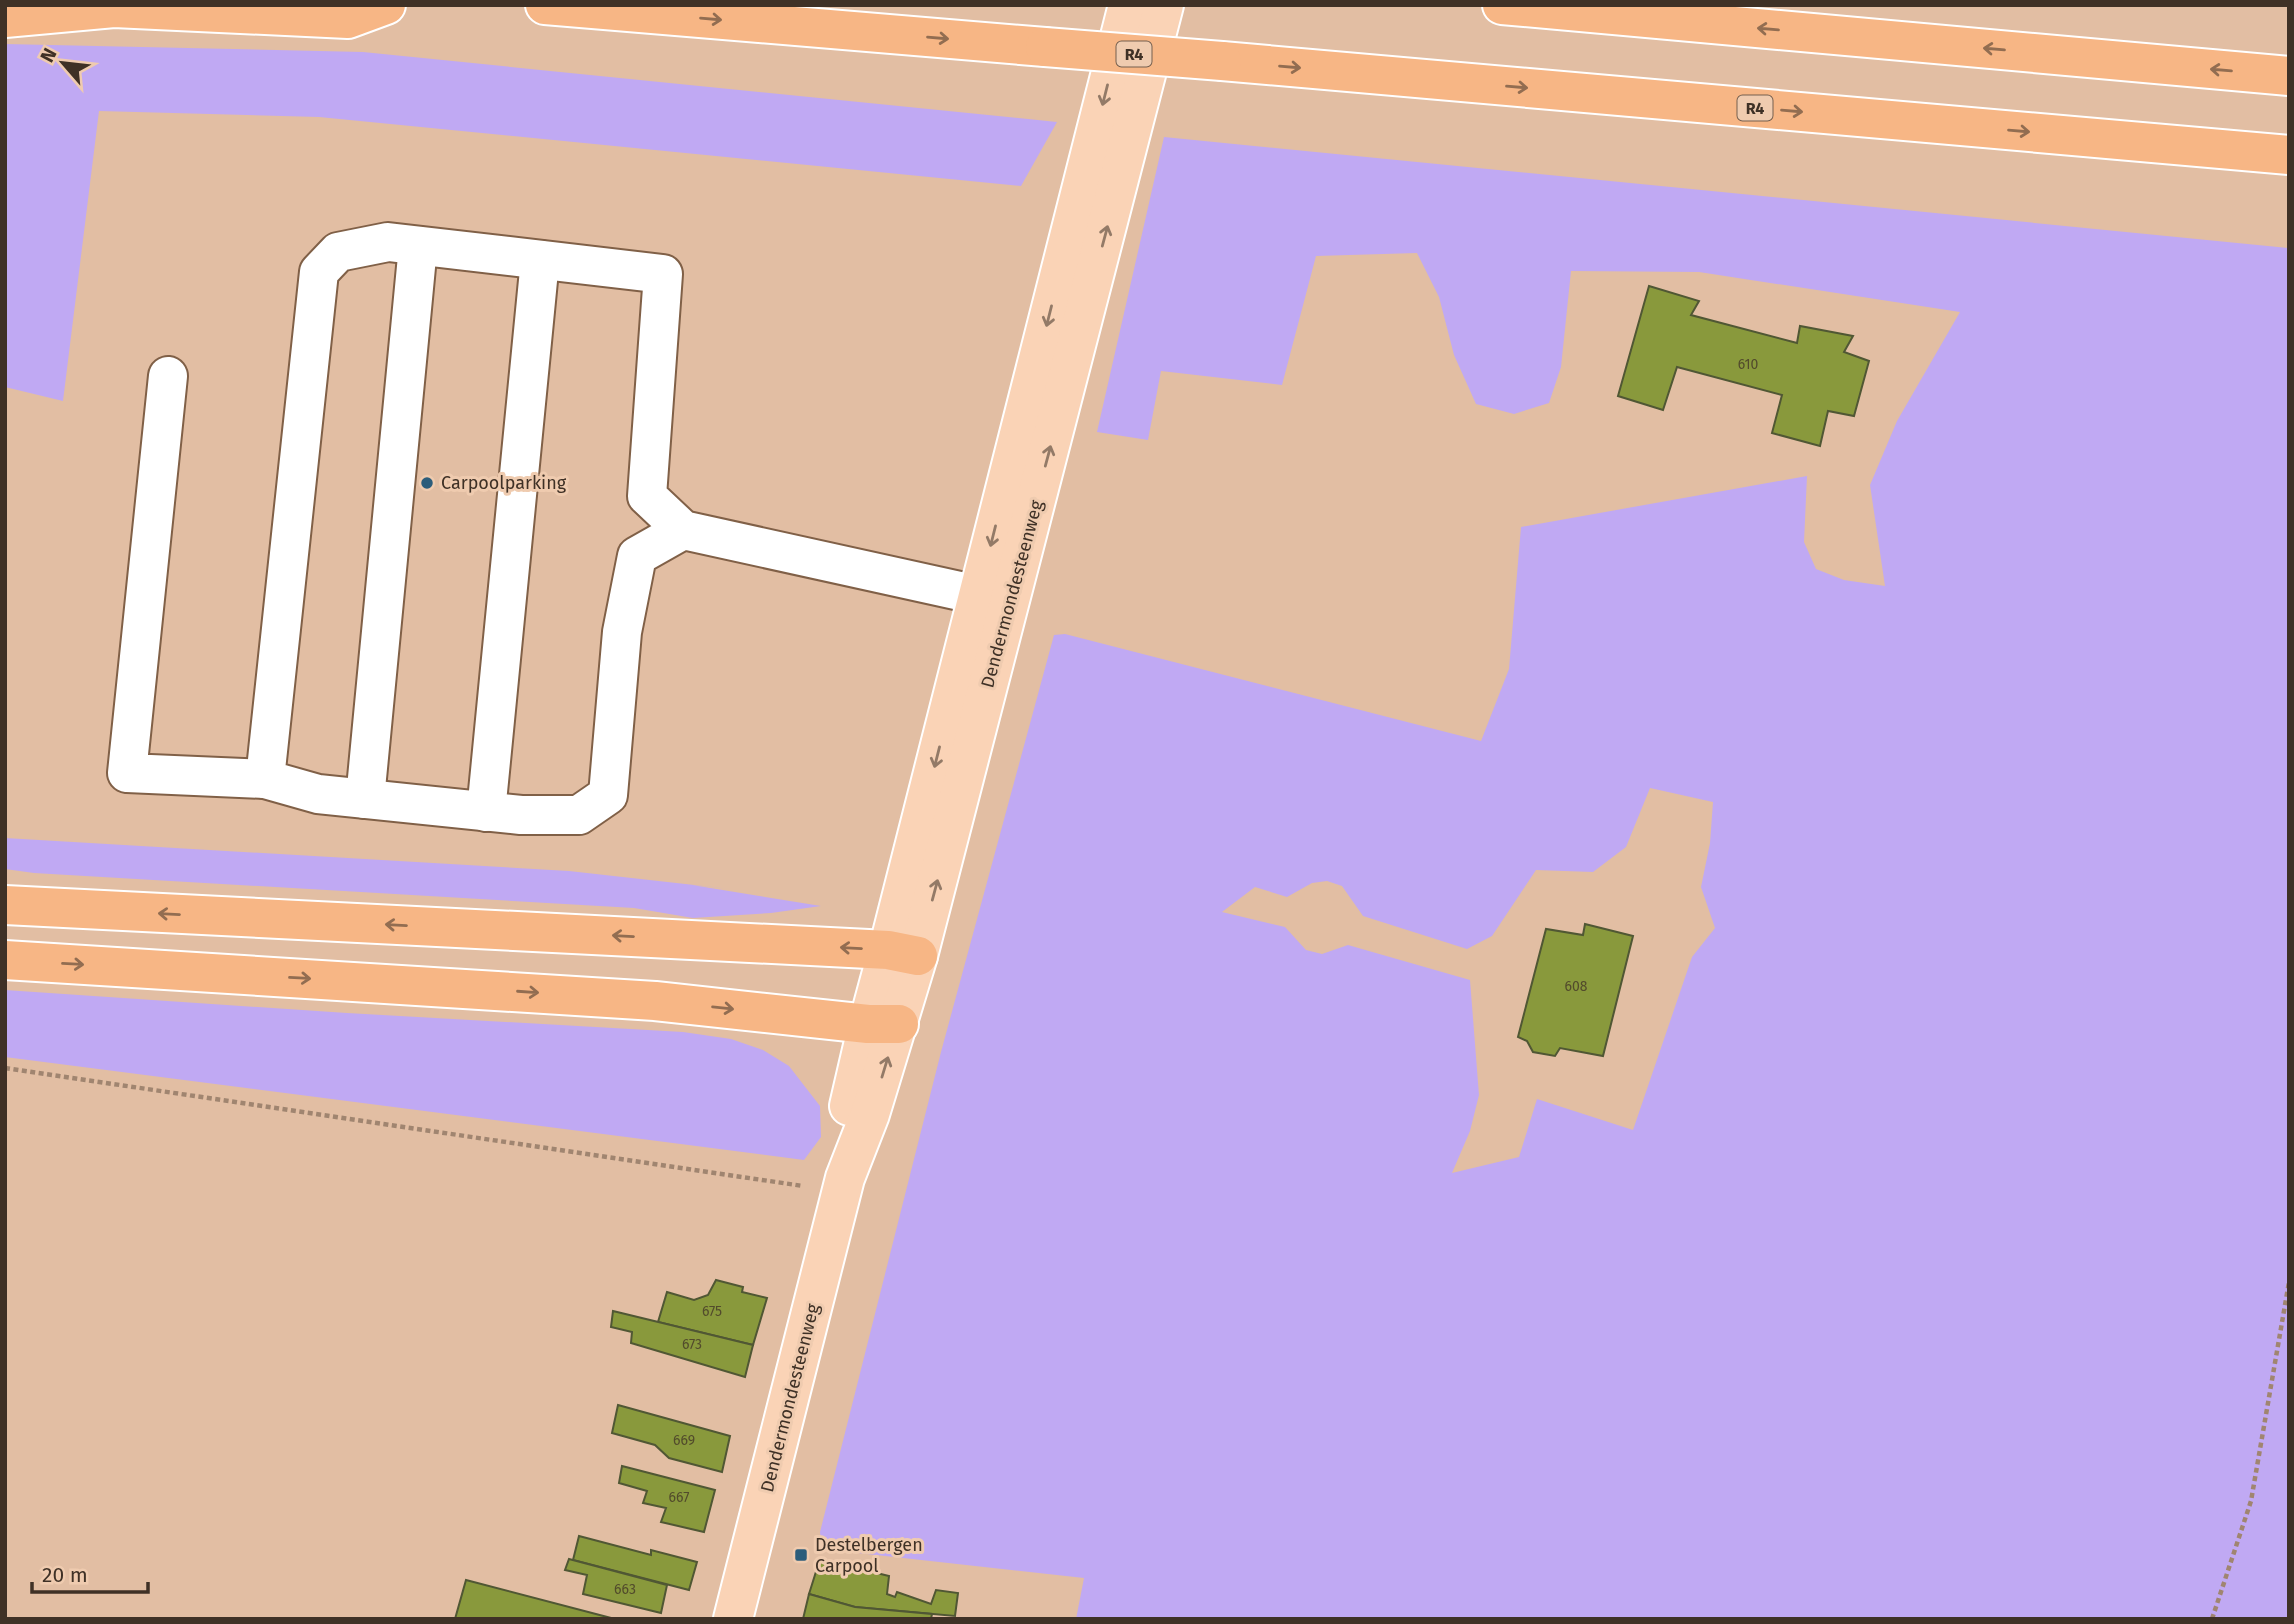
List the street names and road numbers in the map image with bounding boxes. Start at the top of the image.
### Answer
road number: R4 [1116,42,1152,66]
road number: R4 [1738,96,1772,120]
street label: Dendermondesteenweg [976,497,1048,690]
street label: Dendermondesteenweg [756,1301,824,1494]

